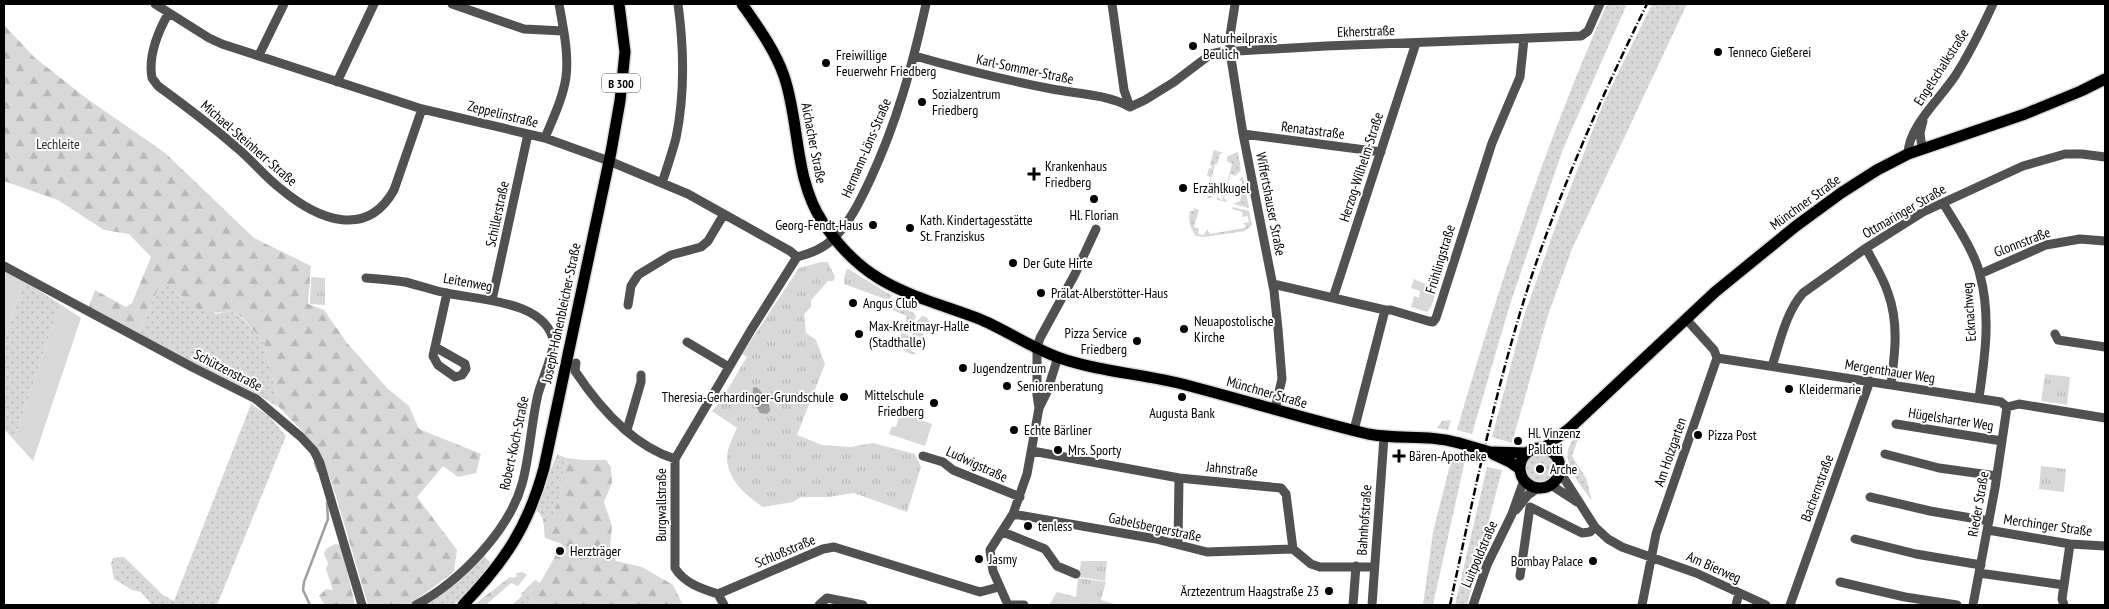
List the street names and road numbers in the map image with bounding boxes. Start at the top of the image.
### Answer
street label: Ekherstraße [1337,21,1395,41]
street label: Engelschalkstraße [1909,25,1973,109]
street label: Karl-Sommer-Straße [975,50,1076,88]
road number: B 300 [602,74,640,92]
street label: Hermann-Löns-Straße [837,95,895,200]
street label: Michael-Steinherr-Straße [197,96,301,190]
street label: Zeppelinstraße [466,97,541,132]
street label: Aichacher Straße [797,101,831,185]
street label: Herzog-Wilhelm-Straße [1335,110,1387,224]
street label: Renatastraße [1280,117,1346,143]
street label: Wiffertshauser Straße [1252,151,1290,258]
street label: Münchner Straße [1766,170,1844,234]
street label: Schillerstraße [481,179,513,249]
street label: Ottmaringer Straße [1859,180,1949,242]
street label: Frühlingstraße [1421,222,1459,296]
street label: Glonnstraße [1991,223,2053,261]
street label: Joseph-Hohenbleicher-Straße [537,241,585,386]
street label: Leitenweg [442,269,494,295]
street label: Ecknachweg [1958,282,1980,342]
street label: Schützenstraße [191,345,265,395]
street label: Mergenthauer Weg [1844,355,1936,387]
street label: Münchner Straße [1225,372,1310,412]
street label: Robert-Koch-Straße [495,394,533,492]
street label: Hügelsharter Weg [1907,403,1995,435]
street label: Am Holzgarten [1650,415,1690,489]
street label: Ludwigstraße [943,442,1011,486]
street label: Bachernstraße [1797,452,1837,524]
street label: Jahnstraße [1204,457,1259,481]
street label: Burgwallstraße [652,468,670,542]
street label: Rieder Straße [1963,470,1993,538]
street label: Bahnhofstraße [1353,484,1375,556]
street label: Gabelsbergerstraße [1107,508,1203,546]
street label: Merchinger Straße [2002,510,2094,540]
street label: Luitpoldstraße [1457,518,1501,590]
street label: Schloßstraße [752,530,818,572]
street label: Am Bierweg [1684,547,1744,587]

